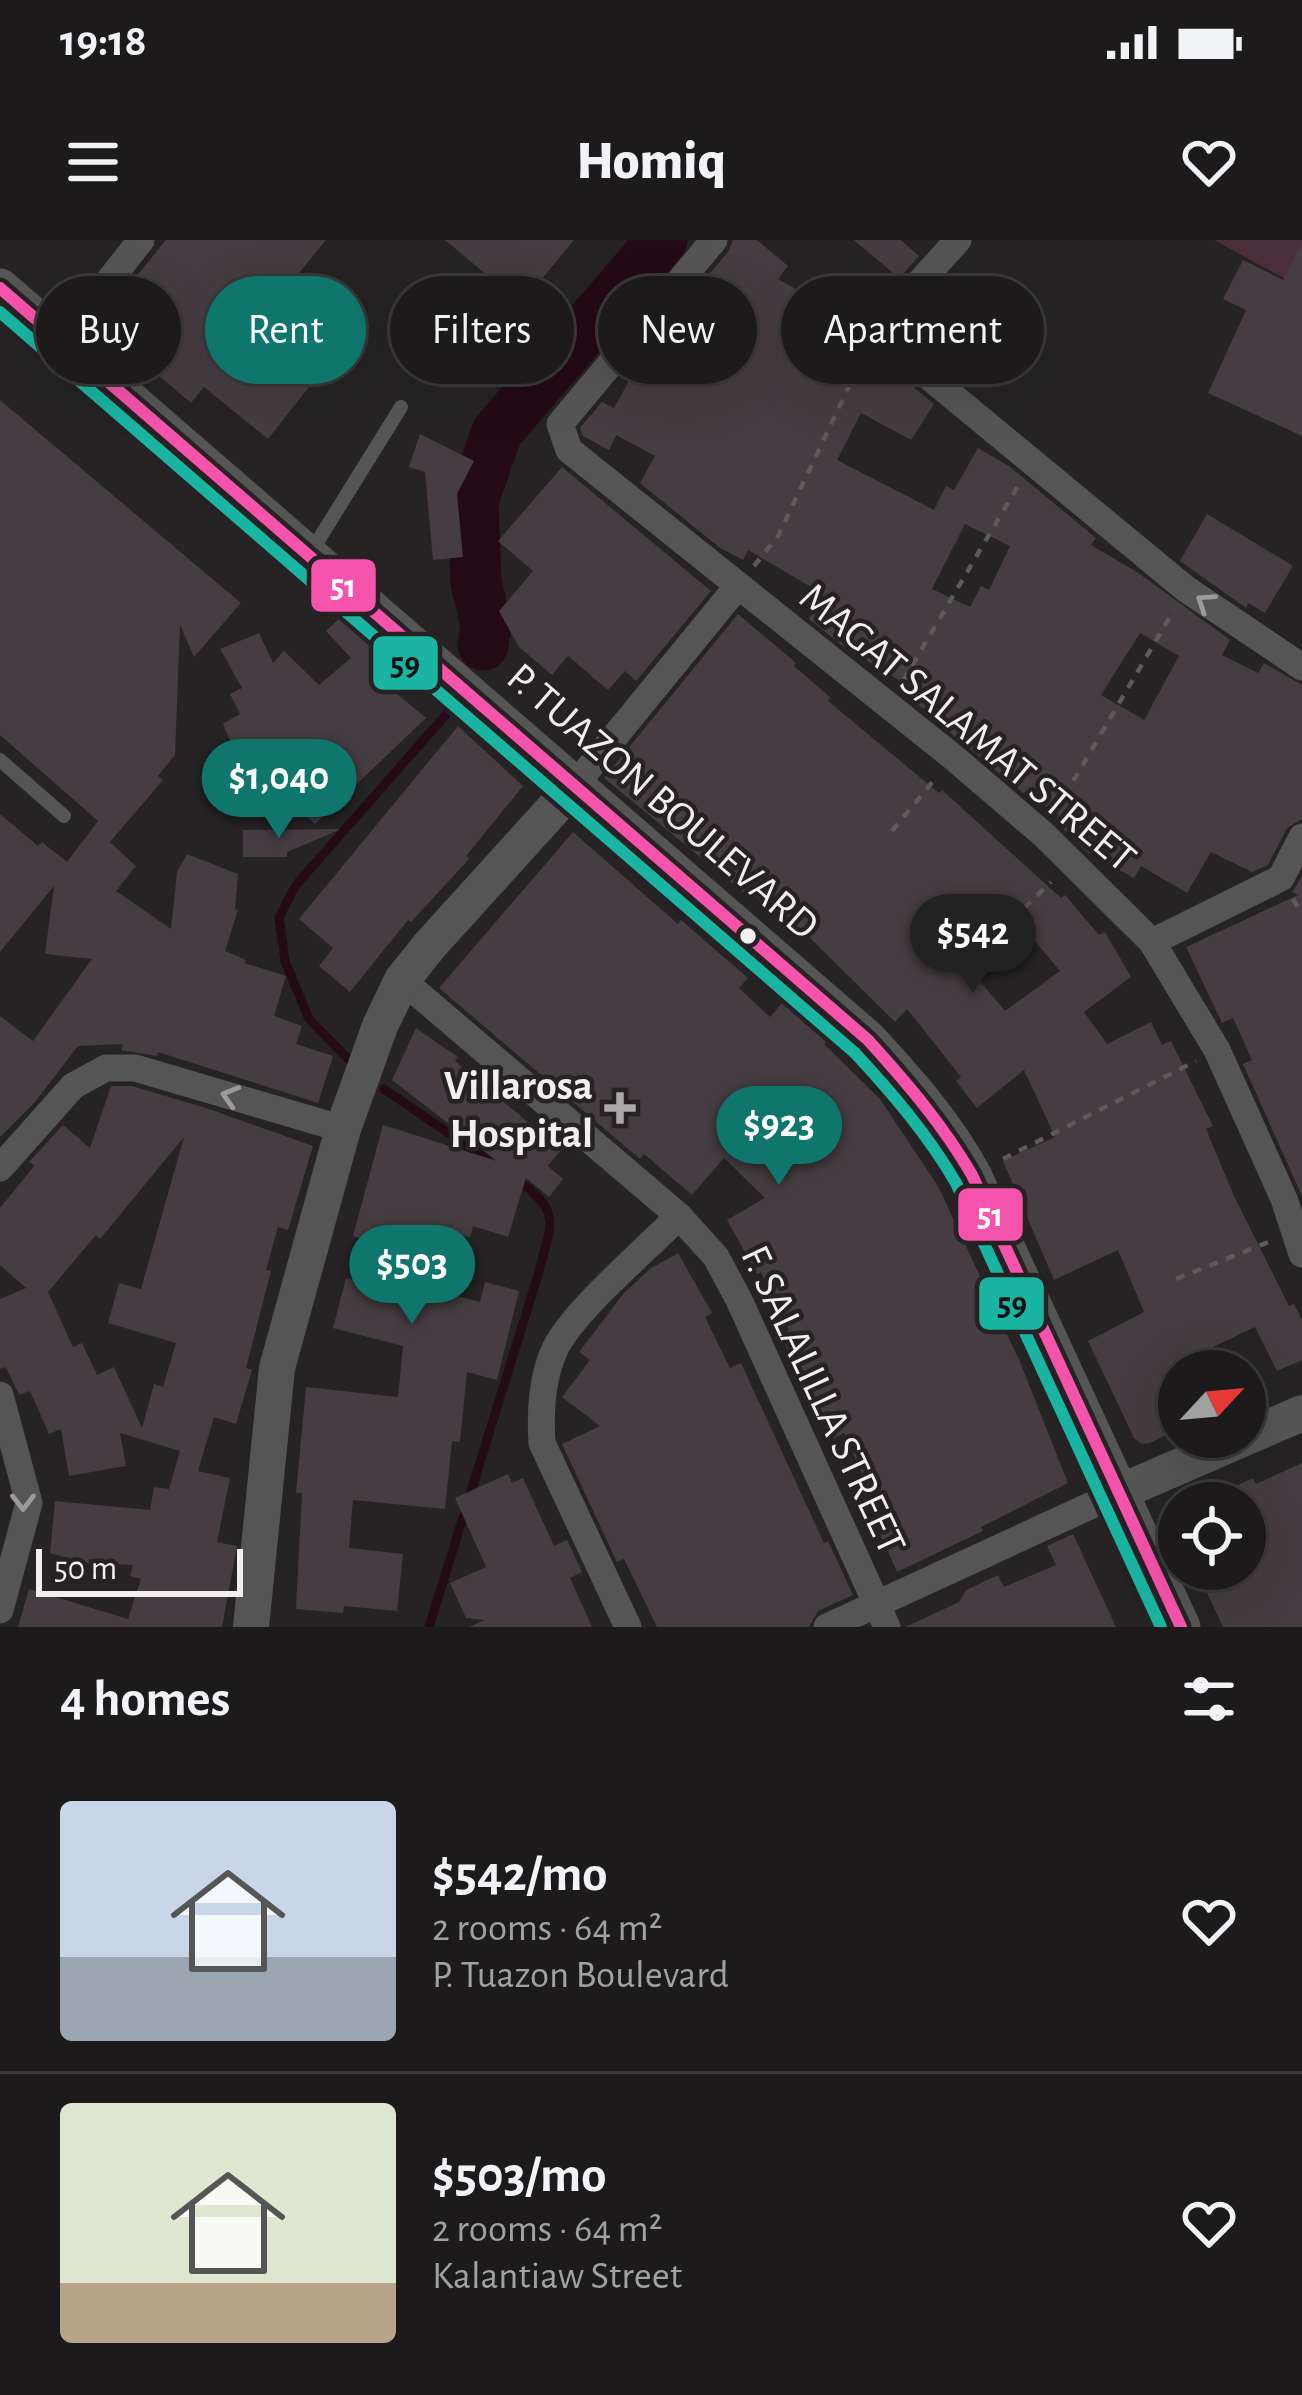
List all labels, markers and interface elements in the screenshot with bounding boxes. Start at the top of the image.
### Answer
text: 19:18 [60,19,147,64]
icon: menu [60,129,126,195]
icon: heart [1176,129,1242,195]
text: Homiq [576,135,726,189]
chip: Buy [36,276,181,384]
chip: Rent [205,276,366,384]
chip: Filters [390,276,574,384]
chip: New [598,276,757,384]
chip: Apartment [781,276,1044,384]
line badge: 51 [309,557,378,614]
text: 51 [330,571,356,604]
street label: MAGAT SALAMAT STREET [792,575,1144,880]
one-way arrow [1196,594,1218,616]
line badge: 59 [371,634,440,692]
text: 59 [390,649,420,682]
street label: P. TUAZON BOULEVARD [499,656,826,947]
pin: $1,040 [181,739,377,841]
text: $1,040 [229,758,329,797]
pin: $542 [902,894,1044,996]
text: $542 [937,913,1009,952]
unlabelled marker [737,925,759,947]
place label: Villarosa Hospital [444,1065,593,1155]
one-way arrow [221,1086,241,1111]
pin: $923 [708,1086,850,1188]
marker: Villarosa Hospital [604,1092,636,1124]
text: $923 [743,1105,815,1144]
line badge: 51 [956,1186,1025,1243]
text: 51 [977,1200,1003,1233]
pin: $503 [341,1225,483,1327]
street label: F. SALALILLA STREET [733,1239,913,1561]
text: $503 [376,1244,448,1283]
line badge: 59 [977,1275,1046,1332]
text: 59 [997,1289,1027,1322]
north arrow [1158,1350,1266,1458]
map controls [1158,1350,1266,1590]
button: locate [1158,1482,1266,1590]
one-way arrow [10,1494,36,1512]
scale bar [36,1543,243,1596]
text: 50 m [54,1553,117,1586]
icon: filters [1176,1666,1242,1732]
text: 4 homes [60,1674,230,1725]
icon: home [156,1849,300,1993]
text: $542/mo [432,1849,608,1900]
icon: heart [1176,1888,1242,1954]
text: 2 rooms · 64 m² [432,1909,662,1948]
text: P. Tuazon Boulevard [432,1956,729,1995]
text: $503/mo [432,2150,606,2201]
icon: home [156,2151,300,2295]
icon: heart [1176,2190,1242,2256]
text: 2 rooms · 64 m² [432,2210,662,2249]
text: Kalantiaw Street [432,2257,682,2296]

